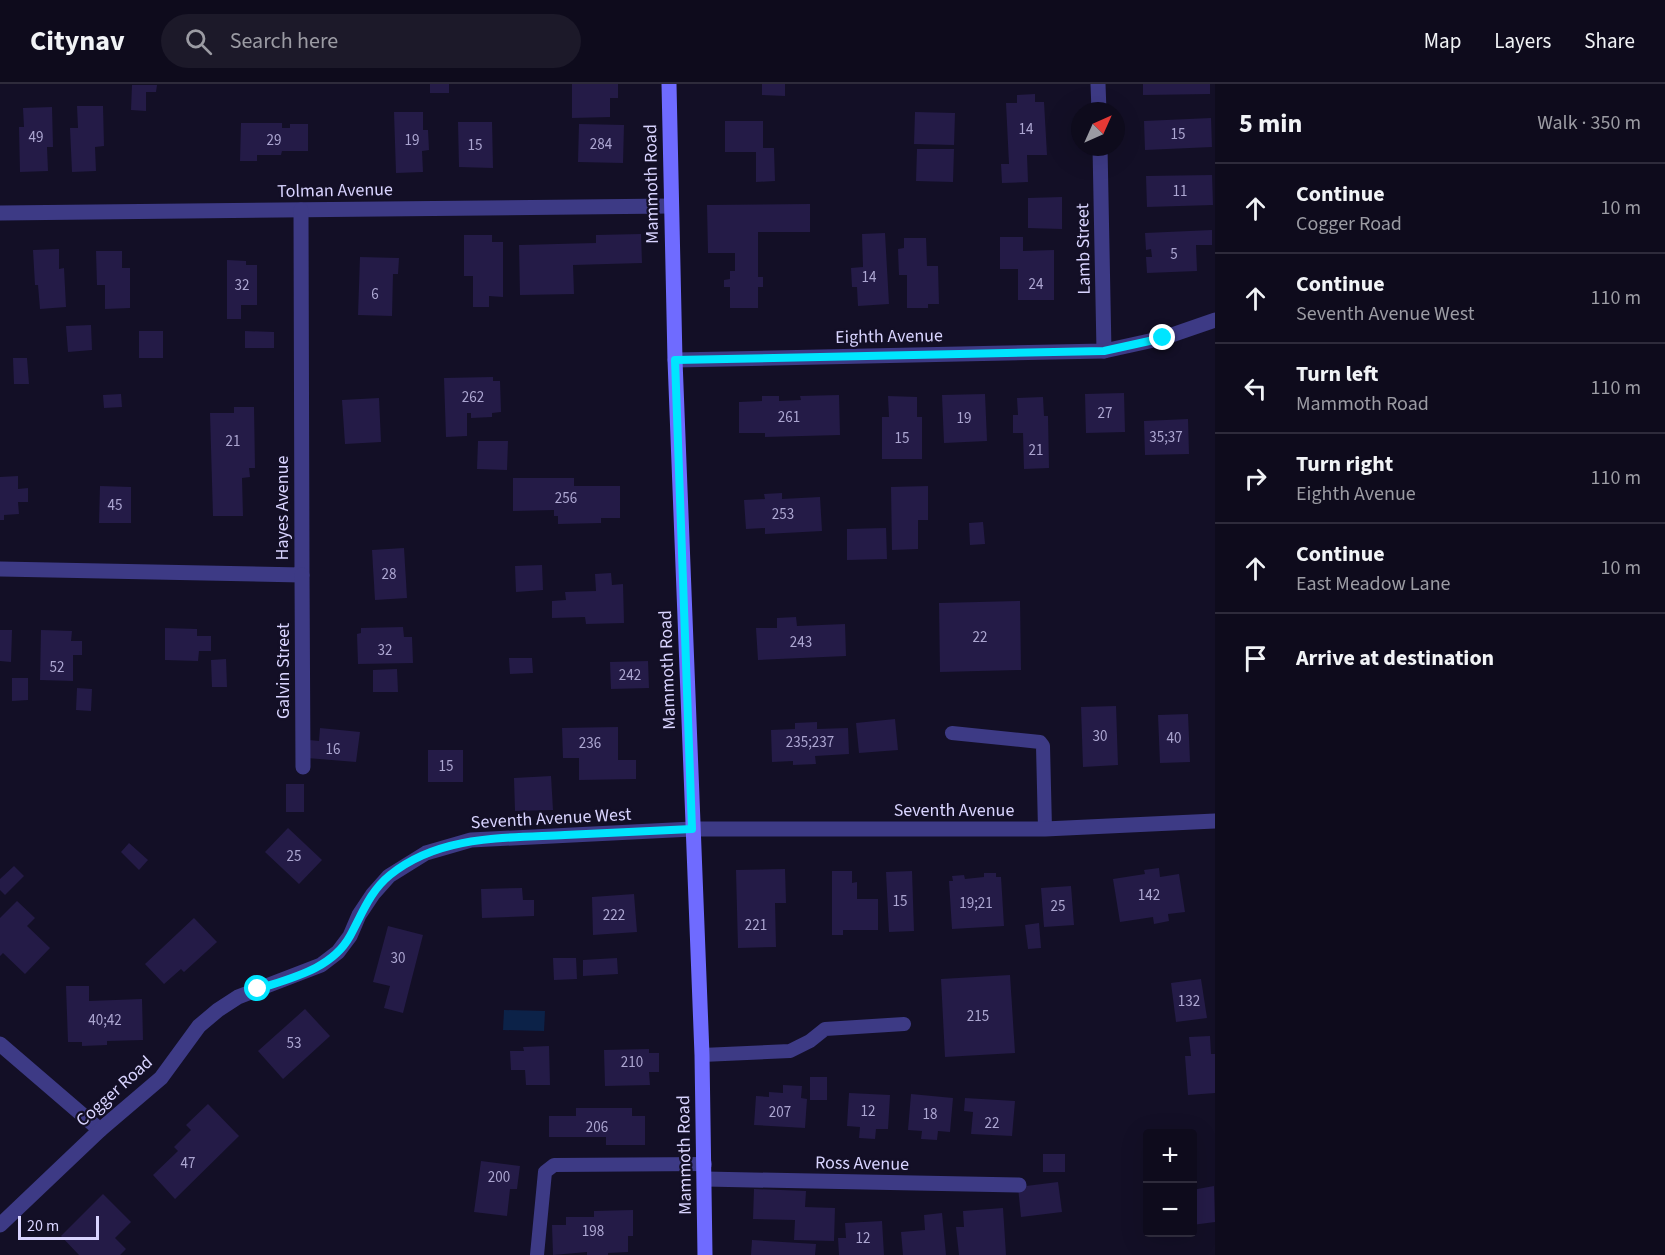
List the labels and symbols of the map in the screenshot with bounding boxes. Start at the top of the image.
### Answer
north arrow [1071,102,1125,156]
house number: 14 [1019,119,1034,140]
street label: Mammoth Road [638,124,665,244]
house number: 15 [1171,124,1185,145]
house number: 49 [29,127,43,148]
house number: 29 [267,130,281,151]
house number: 19 [405,130,419,151]
house number: 284 [590,134,613,155]
house number: 15 [468,135,482,156]
street label: Tolman Avenue [277,177,393,204]
house number: 11 [1173,181,1187,202]
street label: Lamb Street [1070,203,1097,295]
house number: 5 [1170,244,1178,265]
house number: 14 [862,267,877,288]
house number: 24 [1029,274,1044,295]
house number: 32 [235,275,249,296]
house number: 6 [371,284,379,305]
street label: Eighth Avenue [835,323,943,350]
route end [1149,324,1175,350]
house number: 262 [462,387,484,408]
house number: 27 [1098,403,1112,424]
house number: 261 [778,407,800,428]
house number: 19 [957,408,971,429]
house number: 35;37 [1149,427,1183,448]
house number: 15 [895,428,909,449]
house number: 21 [226,431,240,452]
house number: 21 [1029,440,1043,461]
street label: Hayes Avenue [270,456,295,560]
house number: 256 [555,488,577,509]
house number: 45 [108,495,122,516]
house number: 253 [772,504,794,525]
house number: 28 [382,564,396,585]
street label: Mammoth Road [653,610,682,730]
street label: Galvin Street [271,623,296,719]
house number: 22 [973,627,987,648]
house number: 243 [790,632,812,653]
house number: 32 [378,640,392,661]
house number: 52 [50,657,64,678]
house number: 242 [619,665,641,686]
house number: 30 [1093,726,1107,747]
house number: 40 [1167,728,1181,749]
house number: 235;237 [786,732,834,753]
house number: 236 [579,733,601,754]
house number: 16 [326,739,340,760]
house number: 15 [439,756,453,777]
street label: Seventh Avenue [894,798,1014,823]
street label: Seventh Avenue West [470,802,632,835]
house number: 25 [287,846,301,867]
house number: 142 [1138,885,1160,906]
house number: 15 [893,891,907,912]
house number: 19;21 [959,893,993,914]
house number: 25 [1051,896,1065,917]
house number: 222 [603,905,625,926]
house number: 221 [745,915,767,936]
house number: 30 [391,948,405,969]
route start [244,975,270,1001]
house number: 132 [1178,991,1200,1012]
house number: 215 [967,1006,989,1027]
house number: 40;42 [88,1010,122,1031]
house number: 53 [287,1033,301,1054]
street label: Cogger Road [71,1050,158,1133]
house number: 210 [621,1052,643,1073]
street label: Mammoth Road [671,1095,698,1215]
house number: 12 [861,1101,875,1122]
house number: 207 [769,1102,791,1123]
house number: 18 [923,1104,937,1125]
house number: 22 [985,1113,999,1134]
house number: 206 [586,1117,608,1138]
street label: Ross Avenue [815,1150,909,1177]
house number: 47 [181,1153,195,1174]
house number: 200 [488,1167,510,1188]
scale bar [18,1213,99,1240]
house number: 198 [582,1221,604,1242]
house number: 12 [856,1228,870,1249]

